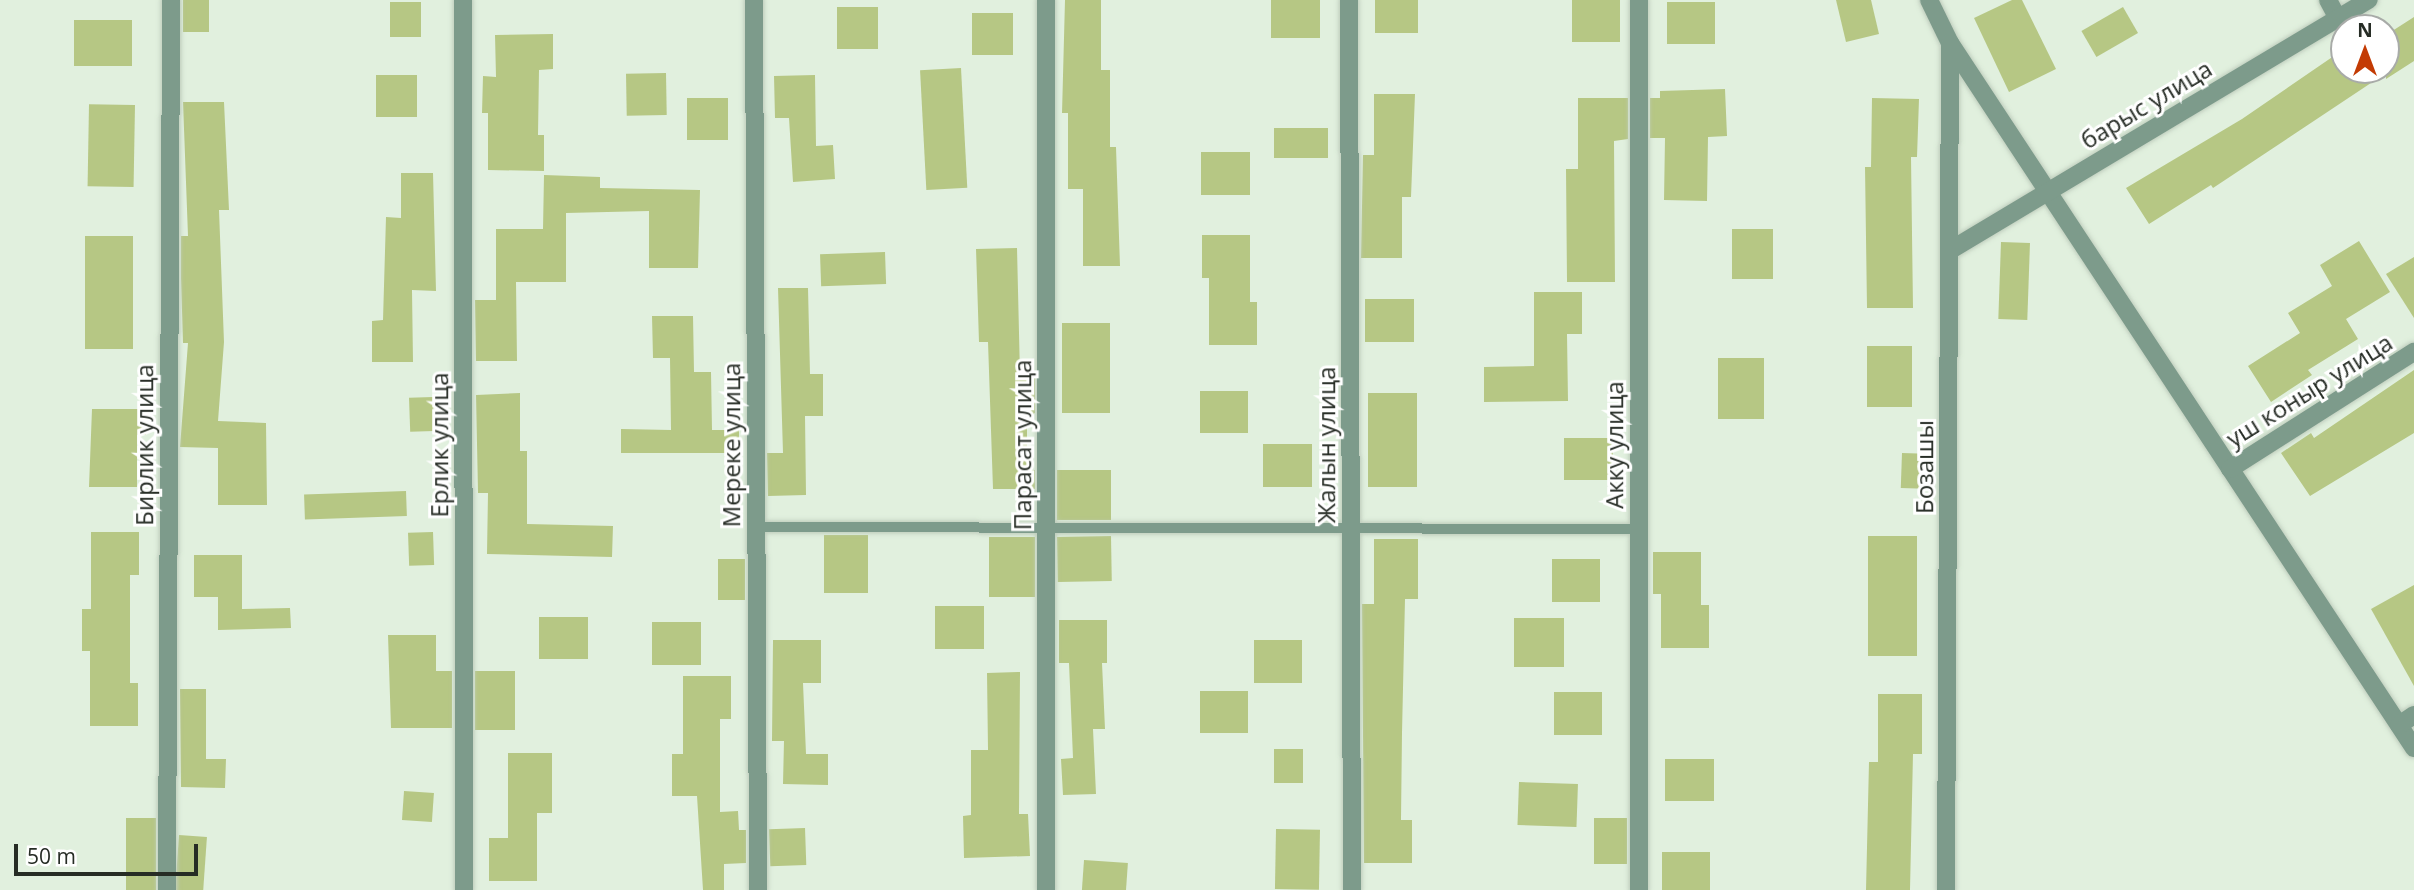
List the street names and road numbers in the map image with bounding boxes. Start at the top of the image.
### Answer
street label: барыс улица [2075,54,2217,154]
street label: уш коныр улица [2221,327,2397,453]
street label: Парасат улица [1008,360,1036,530]
street label: Мереке улица [717,363,745,527]
street label: Бирлик улица [130,364,158,526]
street label: Жалын улица [1312,367,1340,523]
street label: Ерлик улица [425,372,453,518]
street label: Акку улица [1600,381,1628,509]
street label: Бозашы [1910,420,1938,514]

